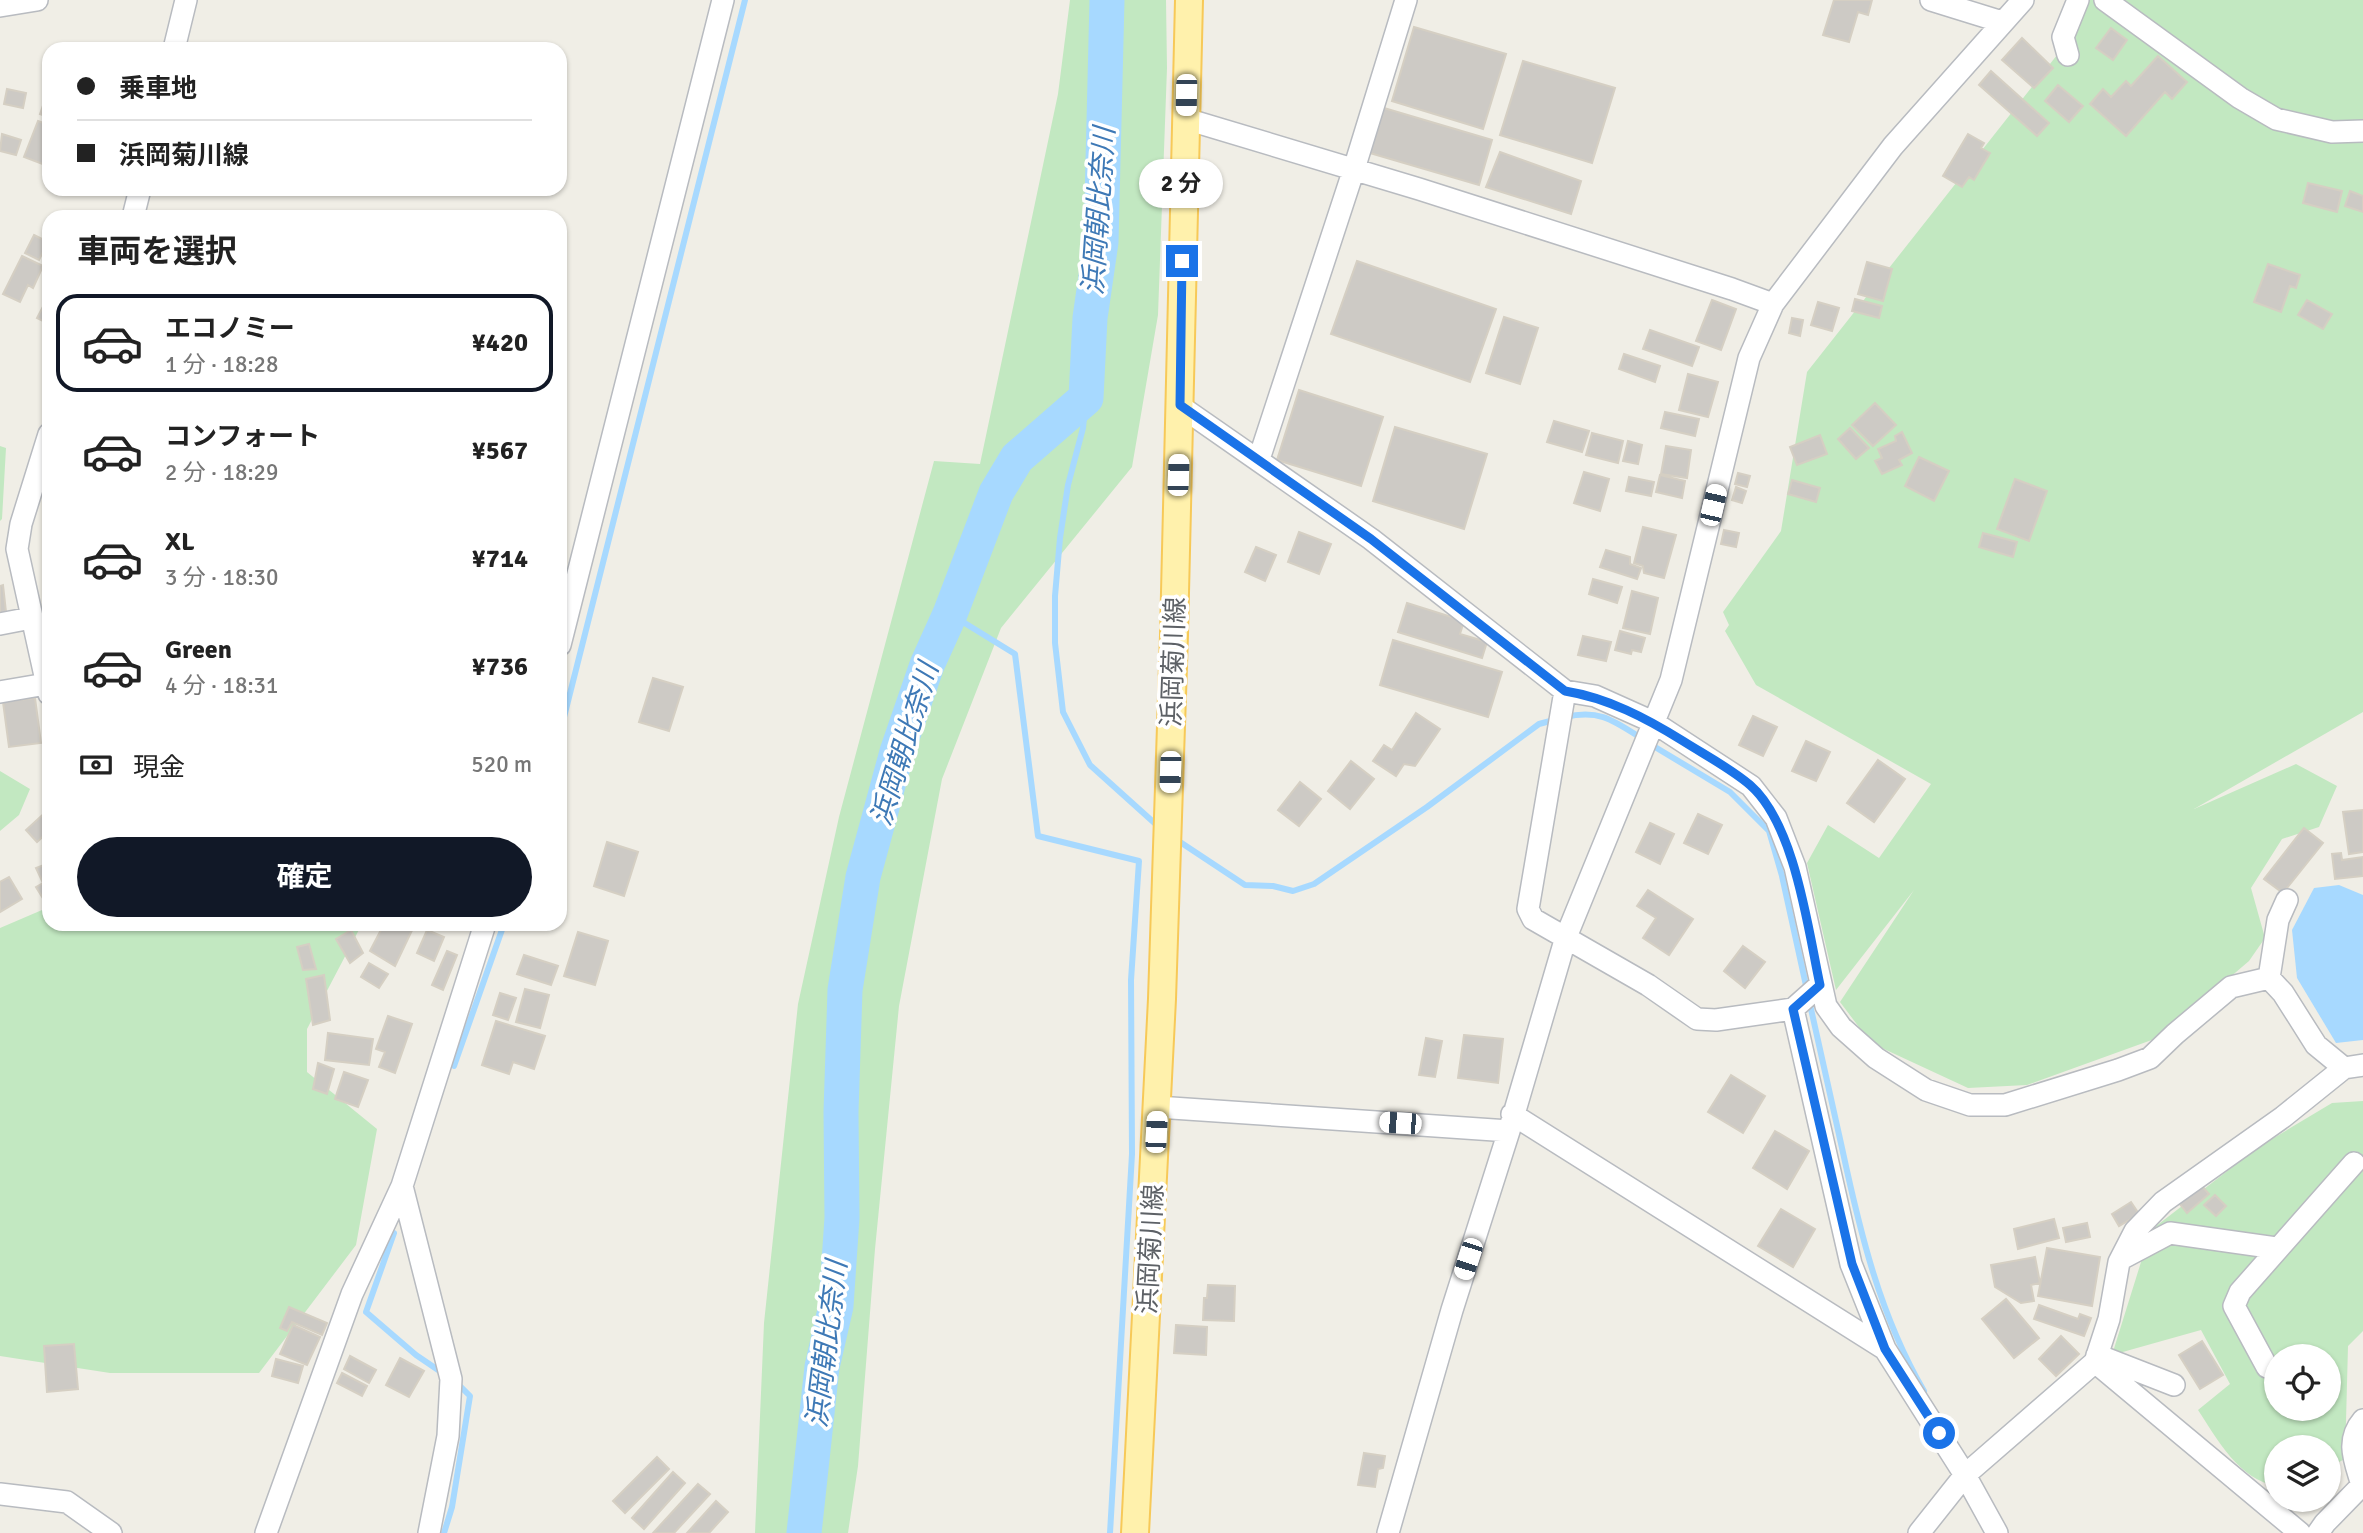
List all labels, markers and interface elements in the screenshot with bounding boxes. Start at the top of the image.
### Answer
text: 乗車地 [119,73,197,105]
car [1176,74,1197,116]
water label: 浜岡朝比奈川 [1076,123,1122,296]
text: 浜岡菊川線 [119,140,249,172]
callout: 2 分 [1140,160,1224,208]
text: 2 分 [1161,169,1201,198]
text: 車両を選択 [77,232,237,271]
route end [1166,245,1198,277]
icon: car [81,312,144,375]
text: エコノミー [165,313,295,345]
text: ¥420 [472,327,528,359]
text: 1 分 · 18:28 [165,350,278,379]
icon: car [81,420,144,483]
text: コンフォート [165,421,320,453]
text: ¥567 [472,435,528,467]
car [1167,454,1190,496]
text: 2 分 · 18:29 [165,458,278,487]
car [1699,482,1728,528]
text: XL [165,526,195,558]
icon: car [81,528,144,591]
text: ¥714 [472,543,528,575]
text: 3 分 · 18:30 [165,563,278,592]
street label: 浜岡菊川線 [1156,597,1192,728]
text: Green [165,634,232,666]
icon: car [81,636,144,699]
text: ¥736 [472,651,528,683]
water label: 浜岡朝比奈川 [864,656,947,830]
text: 4 分 · 18:31 [165,671,278,700]
icon: cash [77,746,115,784]
text: 520 m [471,750,532,779]
car [1159,751,1182,793]
text: 現金 [133,752,185,784]
button: 確定 [77,837,532,917]
car [1145,1110,1168,1154]
car [1379,1111,1422,1135]
street label: 浜岡菊川線 [1132,1183,1170,1315]
car [1452,1236,1485,1282]
water label: 浜岡朝比奈川 [800,1256,854,1430]
map controls [2264,1344,2341,1512]
button: locate [2264,1344,2341,1421]
route start [1923,1417,1955,1449]
button: layers [2264,1435,2341,1512]

